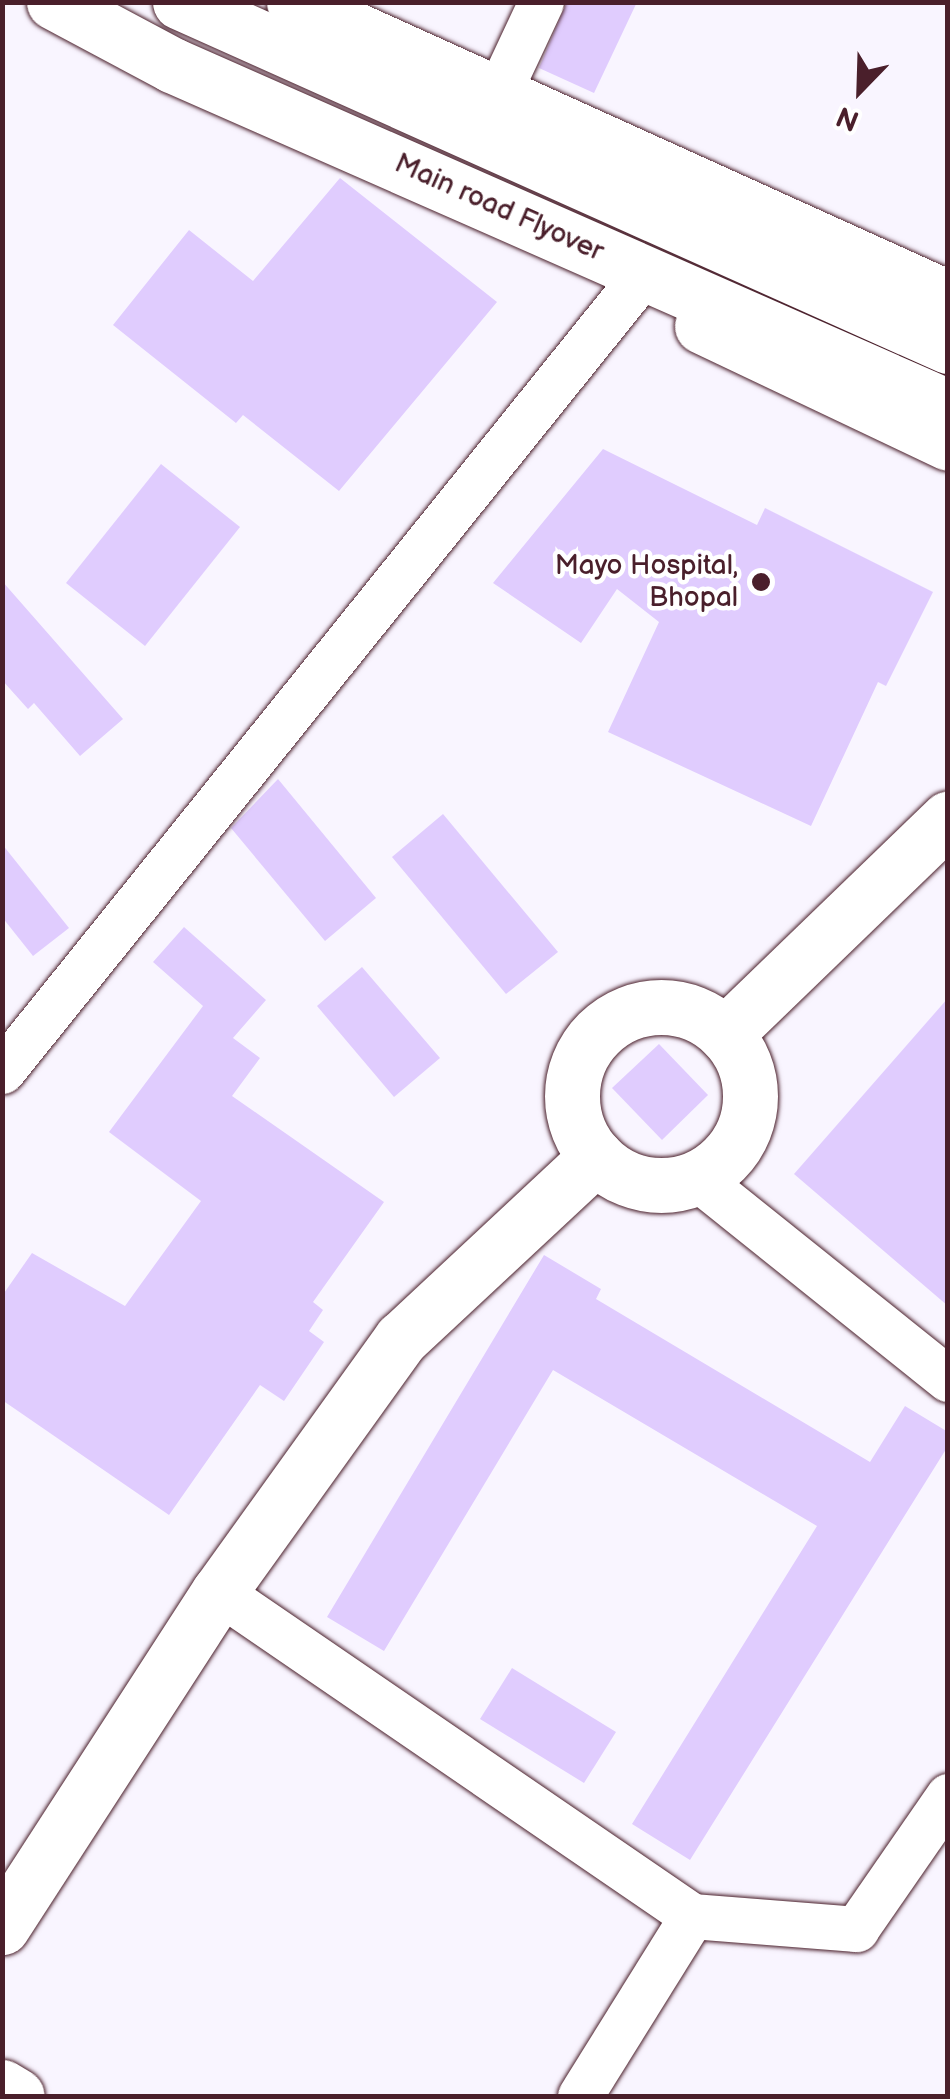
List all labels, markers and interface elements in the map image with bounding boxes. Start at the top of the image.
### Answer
north arrow [810,40,910,140]
text: N [832,99,864,137]
street label: Main road Flyover [389,147,609,269]
place label: Mayo Hospital, Bhopal [555,549,738,615]
marker: Mayo Hospital, Bhopal [748,569,774,595]

